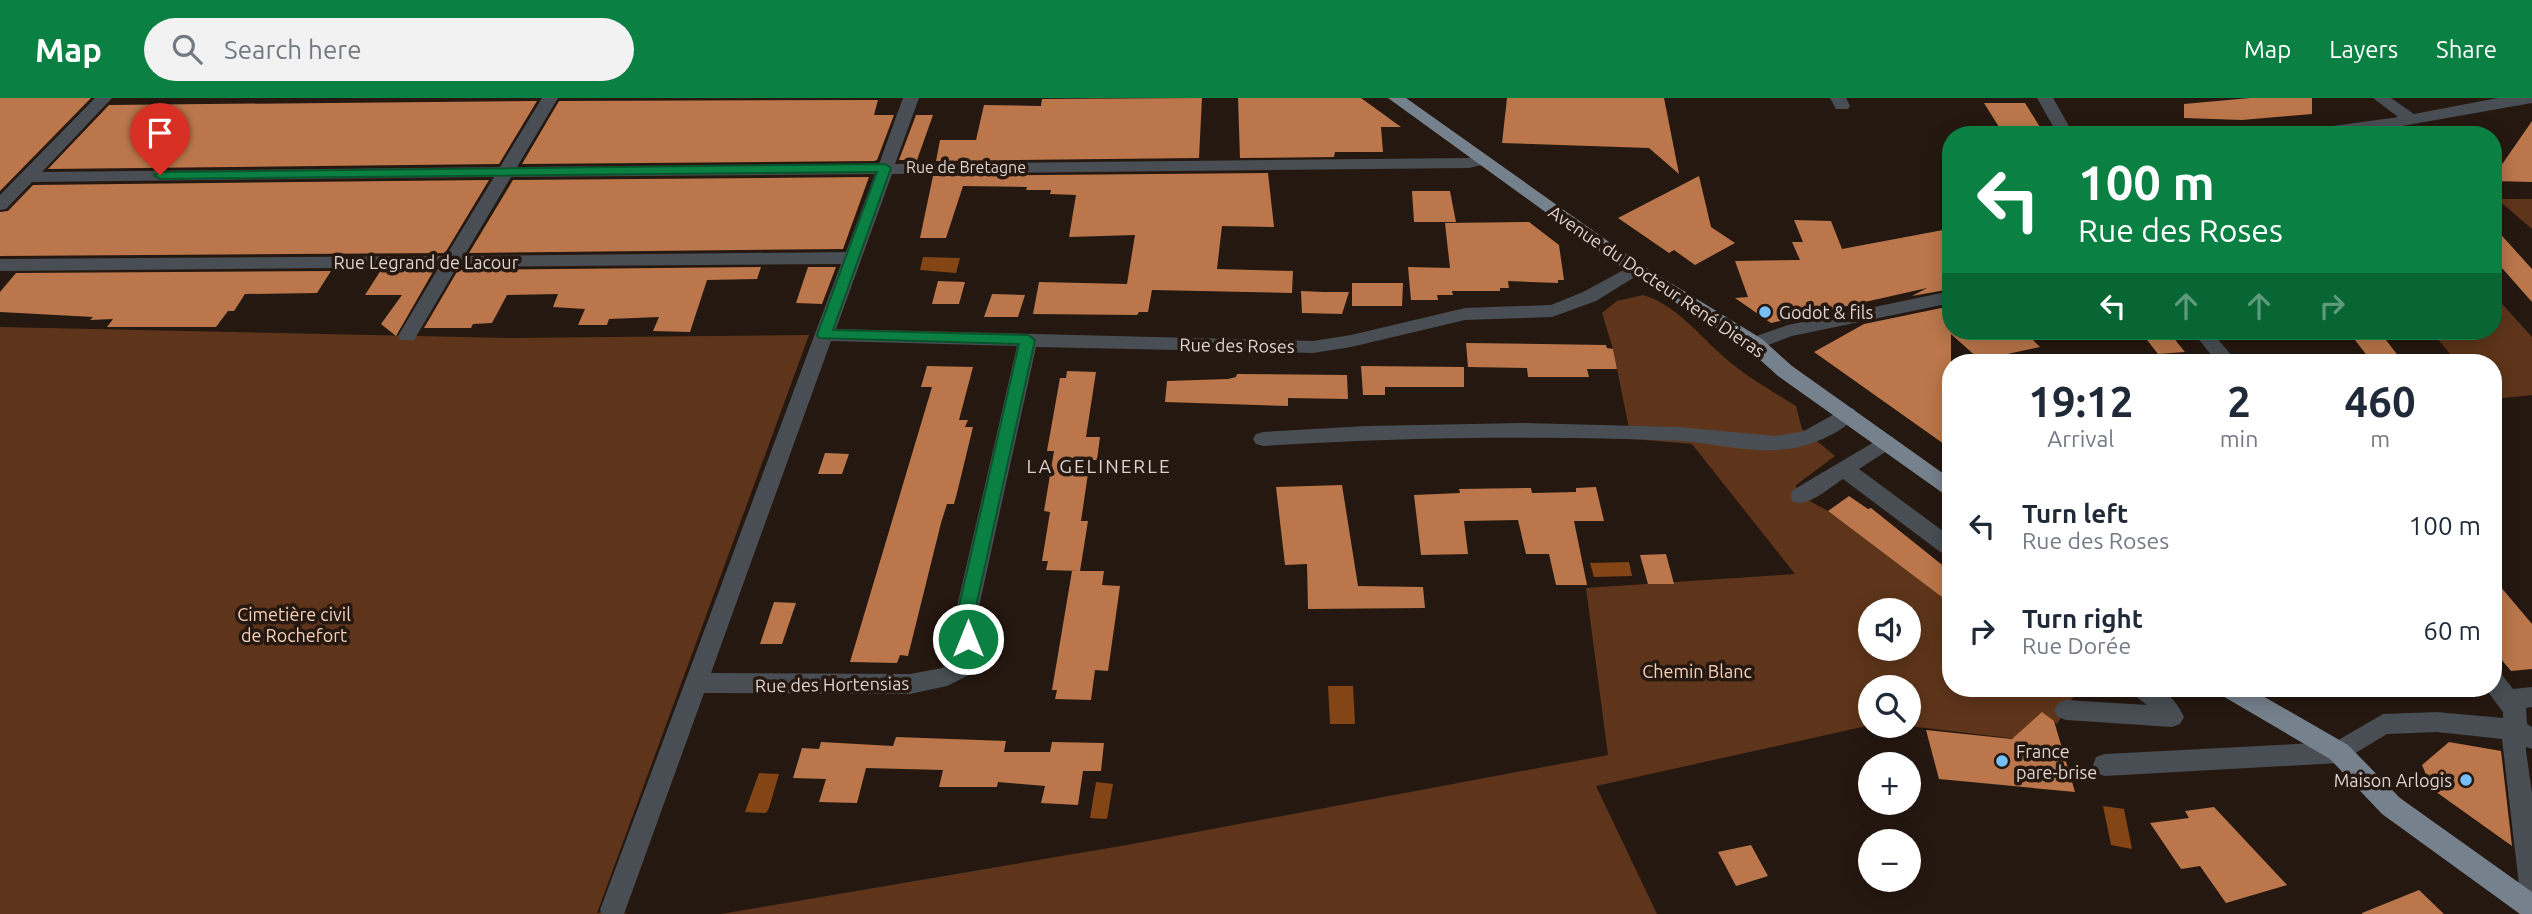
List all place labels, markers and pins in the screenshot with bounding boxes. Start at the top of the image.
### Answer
pin [130,103,190,175]
place label: Godot & fils [1779,302,1874,322]
marker: Godot & fils [1757,304,1773,320]
place label: France pare-brise [2016,741,2097,782]
marker: France pare-brise [1994,753,2010,769]
place label: Maison Arlogis [2334,770,2452,790]
marker: Maison Arlogis [2458,772,2474,788]

